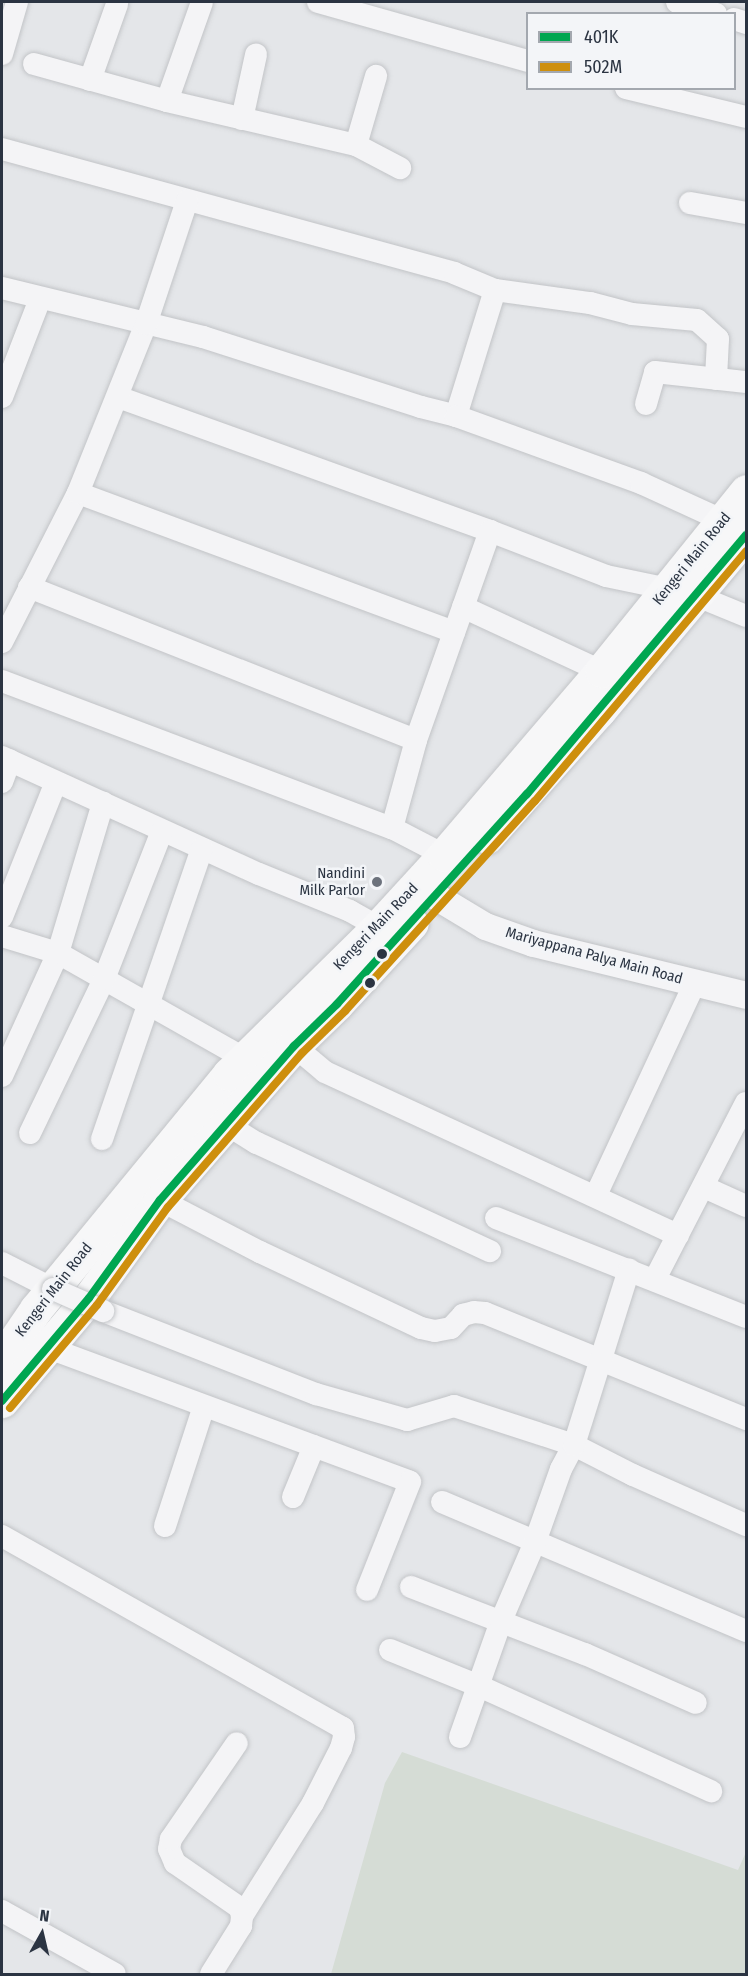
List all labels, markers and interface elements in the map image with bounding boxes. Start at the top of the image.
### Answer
legend [526,12,736,90]
text: 401K [584,26,618,48]
text: 502M [584,56,622,78]
street label: Kengeri Main Road [649,509,735,609]
place label: Nandini Milk Parlor [299,864,365,899]
marker: Nandini Milk Parlor [370,875,384,889]
street label: Kengeri Main Road [330,880,422,974]
street label: Mariyappana Palya Main Road [503,924,685,988]
unlabelled marker [376,948,388,960]
unlabelled marker [364,977,376,989]
street label: Kengeri Main Road [12,1239,96,1341]
north arrow [12,1904,72,1964]
text: N [39,1906,51,1926]

